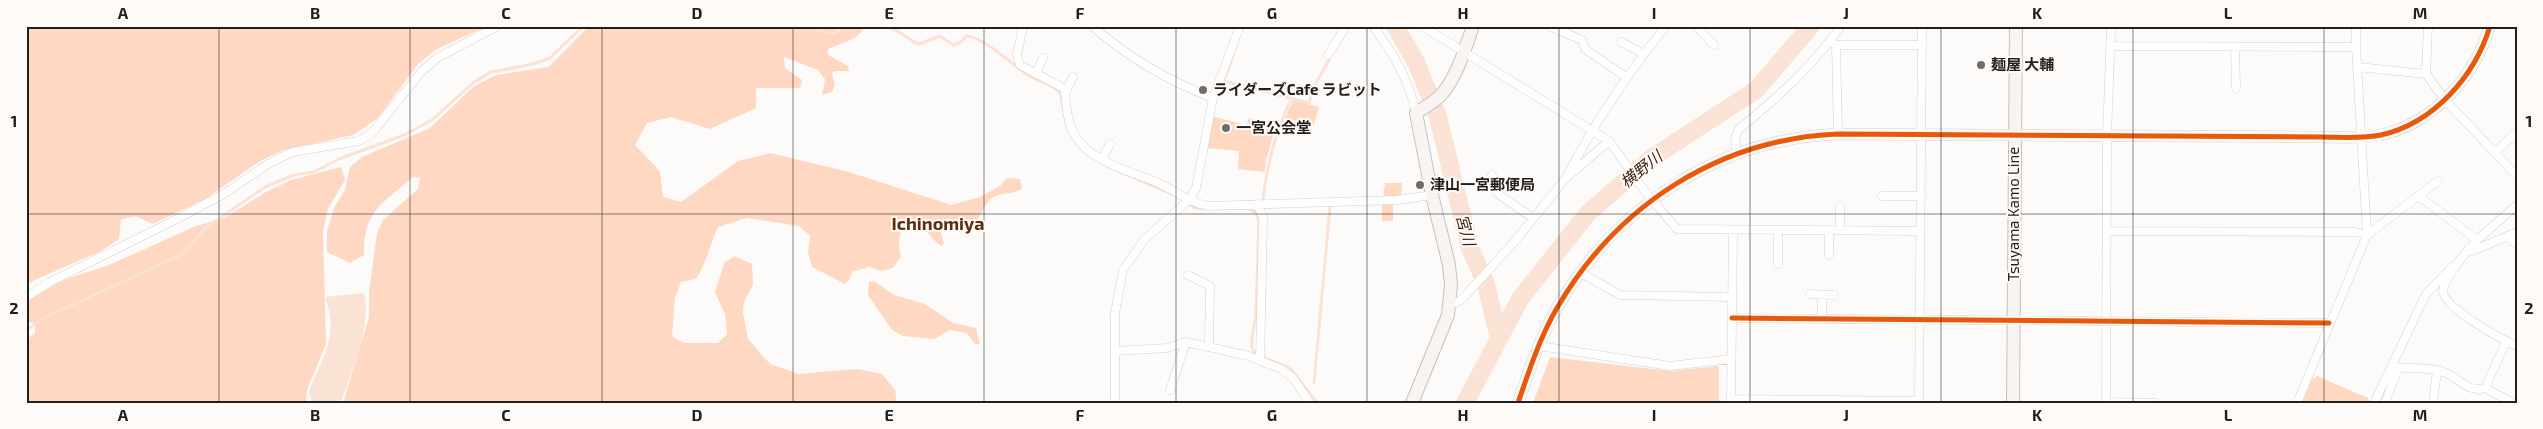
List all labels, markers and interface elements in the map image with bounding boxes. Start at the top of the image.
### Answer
text: A [118,3,129,22]
text: B [310,3,320,22]
text: C [501,3,511,22]
text: D [692,3,703,22]
text: E [884,3,894,22]
text: F [1076,3,1085,22]
text: G [1267,3,1277,22]
text: H [1457,3,1469,22]
text: I [1652,3,1656,22]
text: J [1843,3,1849,22]
text: K [2032,3,2043,22]
text: L [2224,3,2233,22]
text: M [2413,3,2427,22]
place label: 麺屋 大輔 [1991,55,2054,73]
marker: 麺屋 大輔 [1975,59,1987,71]
place label: ライダーズCafe ラビット [1213,80,1382,98]
marker: ライダーズCafe ラビット [1197,84,1209,96]
text: 1 [11,111,17,130]
text: 1 [2526,111,2532,130]
place label: 一宮公会堂 [1236,118,1311,136]
marker: 一宮公会堂 [1220,122,1232,134]
water label: 横野川 [1616,145,1667,191]
street label: Tsuyama Kamo Line [2004,147,2022,281]
place label: 津山一宮郵便局 [1430,175,1535,193]
marker: 津山一宮郵便局 [1414,179,1426,191]
district label: Ichinomiya [892,212,984,234]
water label: 宮川 [1453,212,1480,250]
text: 2 [9,298,19,317]
text: 2 [2524,298,2534,317]
text: A [118,405,129,424]
text: B [310,405,320,424]
text: C [501,405,511,424]
text: D [692,405,703,424]
text: E [884,405,894,424]
text: F [1076,405,1085,424]
text: G [1267,405,1277,424]
text: H [1457,405,1469,424]
text: I [1652,405,1656,424]
text: J [1843,405,1849,424]
text: K [2032,405,2043,424]
text: L [2224,405,2233,424]
text: M [2413,405,2427,424]

